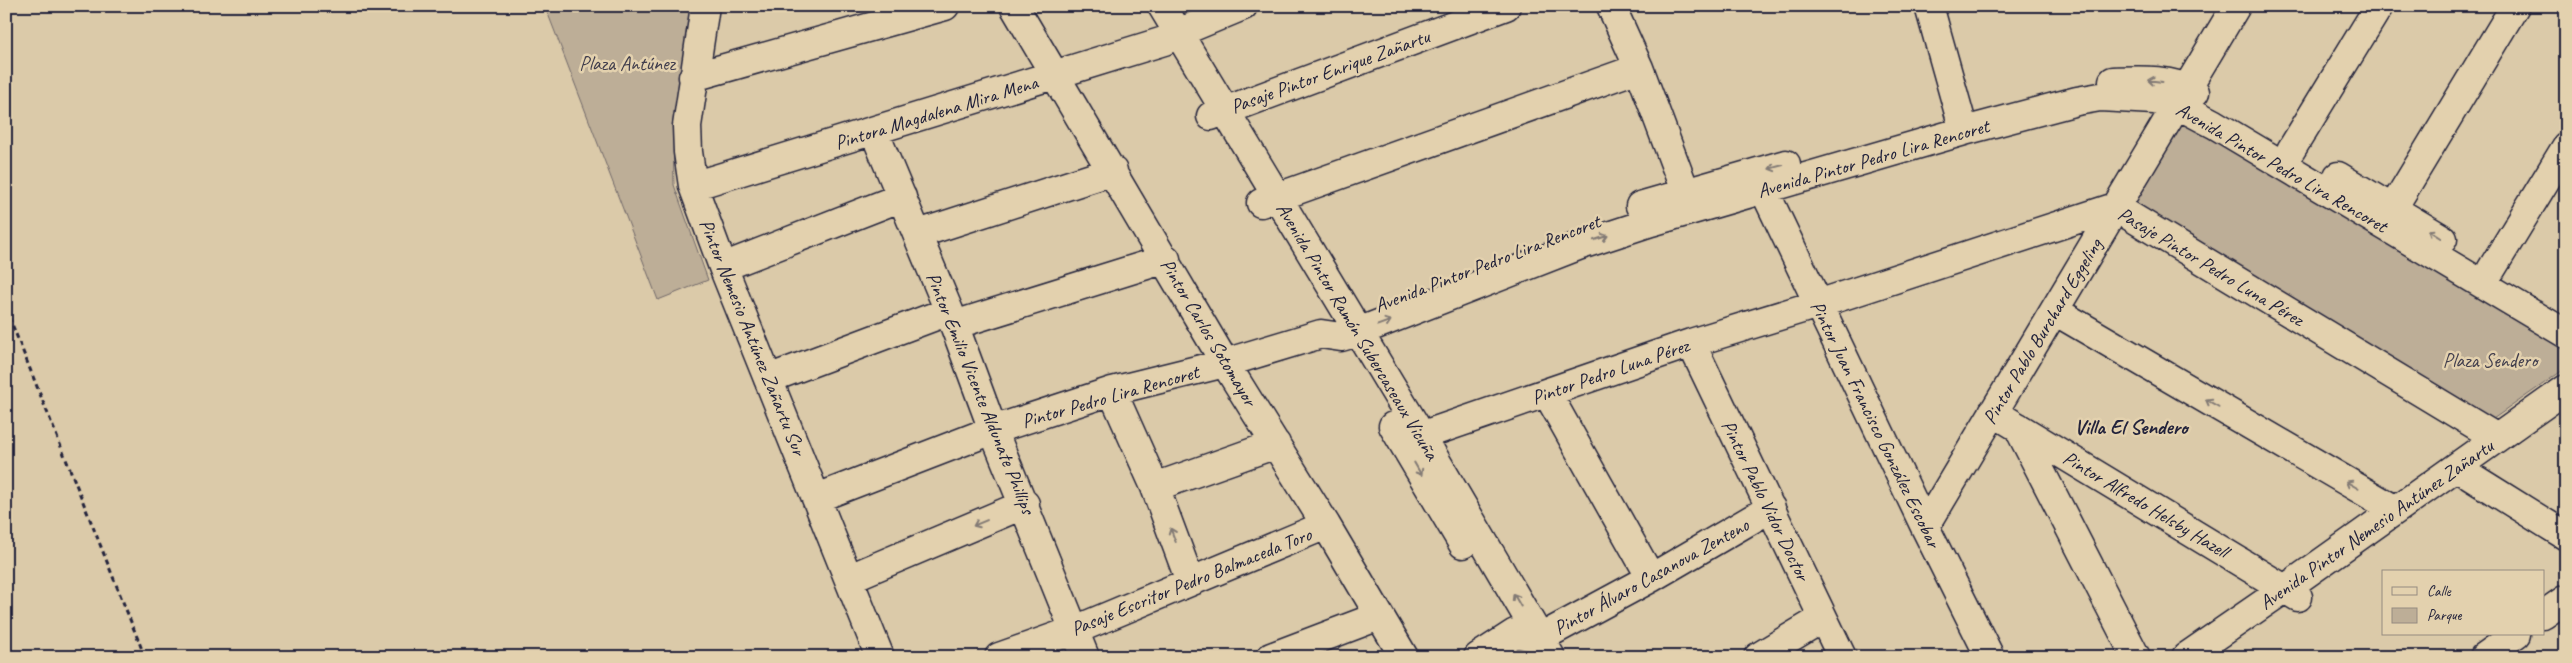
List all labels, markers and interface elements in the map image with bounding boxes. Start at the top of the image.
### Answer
street label: Pasaje Pintor Enrique Zañartu [1227,23,1435,119]
park label: Plaza Antúnez [579,51,677,76]
street label: Pintora Magdalena Mira Mena [832,69,1043,155]
one-way arrow [2147,76,2163,86]
street label: Avenida Pintor Pedro Lira Rencoret [2172,97,2394,239]
street label: Avenida Pintor Pedro Lira Rencoret [1755,113,1994,204]
one-way arrow [1769,162,1785,172]
street label: Avenida Pintor Ramón Subercaseaux Vicuña [1271,198,1445,466]
street label: Pasaje Pintor Pedro Luna Pérez [2113,201,2310,333]
street label: Avenida Pintor Pedro Lira Rencoret [1371,208,1606,318]
street label: Pintor Nemesio Antúnez Zañartu Sur [694,215,812,461]
one-way arrow [2428,229,2442,239]
street label: Pintor Pablo Burchard Eggeling [1977,232,2109,429]
one-way arrow [1593,233,1609,243]
street label: Pintor Carlos Sotomayor [1155,254,1263,412]
street label: Pintor Emilio Vicente Aldunate Phillips [920,269,1041,520]
street label: Pintor Juan Francisco González Escobar [1805,297,1947,553]
one-way arrow [1376,318,1392,327]
street label: Pintor Pedro Luna Pérez [1528,332,1694,410]
park label: Plaza Sendero [2443,348,2539,373]
street label: Pintor Pedro Lira Rencoret [1019,359,1204,434]
one-way arrow [2205,397,2219,407]
district label: Villa El Sendero [2074,414,2190,440]
street label: Pintor Pablo Vidor Doctor [1716,416,1816,586]
street label: Avenida Pintor Nemesio Antúnez Zañartu [2254,433,2500,615]
street label: Pintor Alfredo Helsby Hazell [2059,445,2236,566]
one-way arrow [1414,462,1424,476]
one-way arrow [2346,479,2360,489]
street label: Pintor Álvaro Casanova Zenteno [1549,512,1754,640]
one-way arrow [973,518,988,528]
street label: Pasaje Escritor Pedro Balmaceda Toro [1067,521,1316,641]
one-way arrow [1168,528,1177,543]
legend [2382,570,2544,636]
text: Calle [2427,582,2452,601]
one-way arrow [1512,593,1522,607]
text: Parque [2427,606,2463,625]

